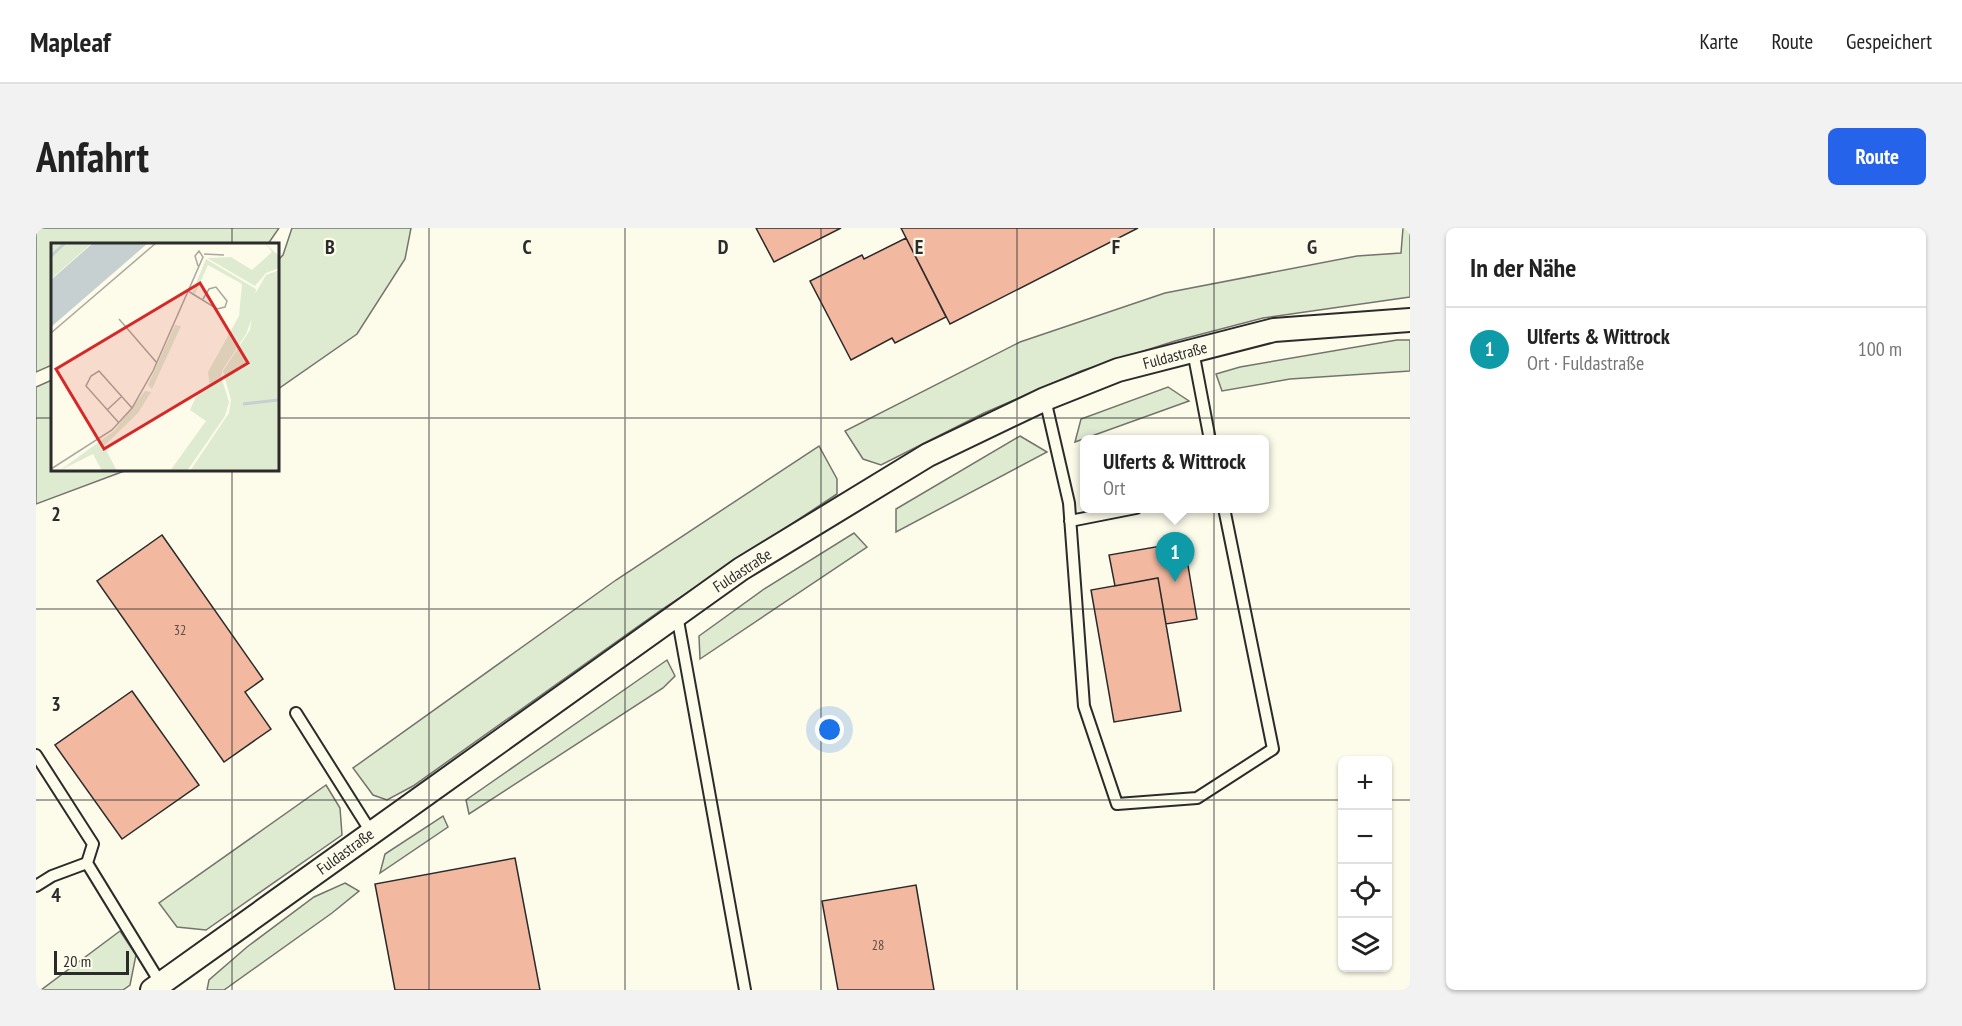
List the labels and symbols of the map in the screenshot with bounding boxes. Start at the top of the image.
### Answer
text: B [325,234,335,260]
text: C [522,234,532,260]
text: D [718,234,729,260]
text: E [915,234,923,260]
text: F [1112,234,1120,260]
text: G [1307,234,1317,260]
inset map [51,243,279,471]
street label: Fuldastraße [1141,337,1209,373]
text: 2 [51,501,61,527]
pin: 1 [1156,532,1194,582]
street label: Fuldastraße [709,544,775,596]
house number: 32 [174,621,186,639]
text: 3 [51,691,61,717]
your location [815,715,844,744]
street label: Fuldastraße [313,824,377,878]
text: 4 [51,882,61,908]
house number: 28 [872,936,884,954]
scale bar [54,948,129,976]

